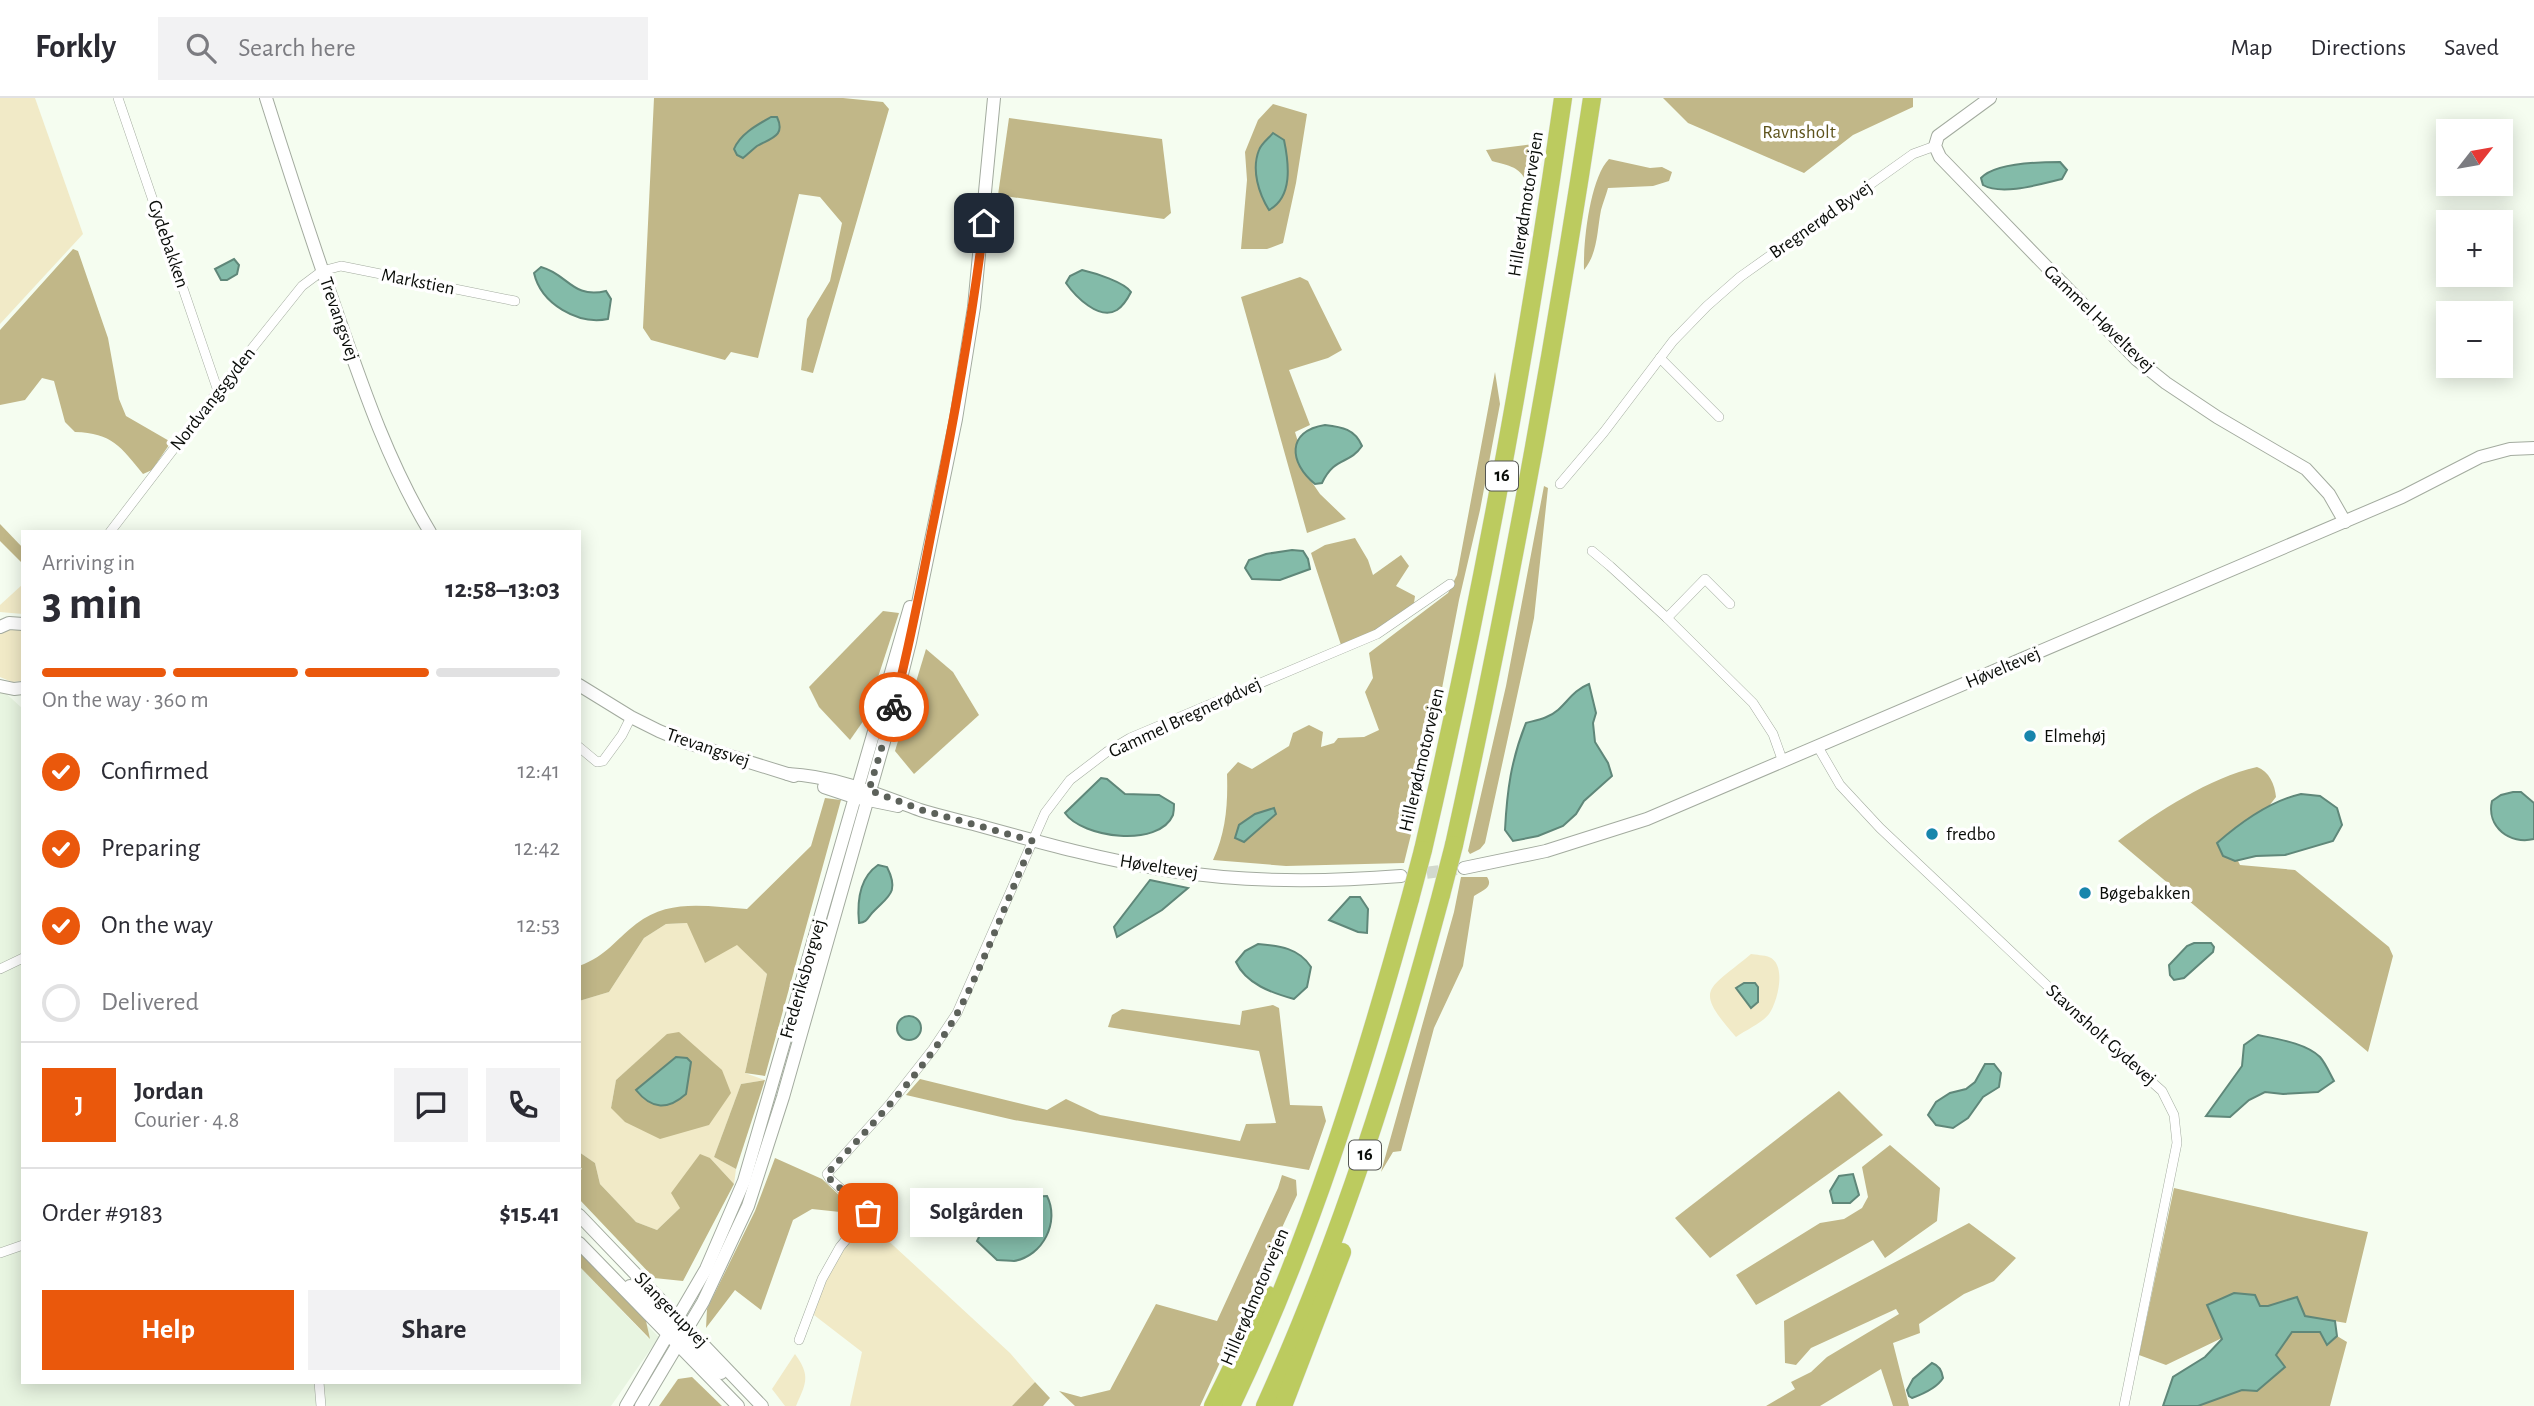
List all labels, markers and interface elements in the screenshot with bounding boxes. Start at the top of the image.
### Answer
search box [158,17,648,80]
icon: search [182,29,220,67]
text: Forkly [35,31,116,64]
text: Search here [238,35,356,61]
text: Map [2230,36,2272,60]
text: Directions [2310,36,2406,60]
text: Saved [2444,36,2499,60]
north arrow [2436,119,2513,196]
map controls [2436,119,2513,378]
park label: Ravnsholt [1762,123,1836,142]
street label: Hillerødmotorvejen [1505,130,1547,278]
street label: Bregnerød Byvej [1766,178,1876,262]
pin [954,193,1014,253]
street label: Gydebakken [144,198,192,290]
icon: home [965,204,1003,242]
button: + [2436,210,2513,287]
street label: Gammel Høveltevej [2040,262,2158,376]
street label: Markstien [380,266,456,298]
street label: Trevangsvej [316,275,362,363]
button: − [2436,301,2513,378]
street label: Nordvangsgyden [167,344,259,454]
road number: 16 [1486,462,1518,490]
text: Arriving in [42,552,135,575]
text: 12:58–13:03 [445,576,560,602]
text: 3 min [42,581,142,627]
street label: Høveltevej [1963,644,2043,692]
courier [859,672,929,742]
street label: Gammel Bregnerødvej [1106,674,1264,762]
street label: Hillerødmotorvejen [1396,686,1448,834]
icon: bike [875,688,913,726]
text: On the way · 360 m [42,689,209,712]
street label: Trevangsvej [664,725,752,771]
place label: Elmehøj [2044,727,2106,746]
marker: Elmehøj [2022,728,2038,744]
icon: check [42,753,80,791]
text: Confirmed [101,758,209,784]
text: 12:41 [517,760,560,783]
place label: fredbo [1946,825,1996,844]
marker: fredbo [1924,826,1940,842]
icon: check [42,830,80,868]
text: Preparing [101,835,200,861]
text: 12:42 [515,837,560,860]
street label: Høveltevej [1118,851,1200,883]
place label: Bøgebakken [2099,884,2191,903]
marker: Bøgebakken [2077,885,2093,901]
icon: check [42,907,80,945]
text: On the way [101,912,213,938]
text: 12:53 [517,914,560,937]
street label: Frederiksborgvej [777,917,829,1041]
street label: Stavnsholt Gydevej [2042,981,2160,1089]
text: Delivered [101,989,199,1015]
button: chat [394,1068,468,1142]
button: phone [486,1068,560,1142]
text: Jordan [134,1078,204,1104]
text: J [75,1092,83,1118]
text: Courier · 4.8 [134,1109,239,1132]
road number: 16 [1349,1140,1381,1170]
pin [838,1183,898,1243]
callout: Solgården [910,1188,1043,1238]
icon: bag [849,1194,887,1232]
text: Order #9183 [42,1200,163,1226]
text: $15.41 [499,1200,560,1226]
text: Solgården [930,1201,1023,1224]
street label: Hillerødmotorvejen [1218,1226,1292,1368]
street label: Slangerupvej [631,1269,711,1351]
button: Help [42,1290,294,1370]
button: Share [308,1290,560,1370]

